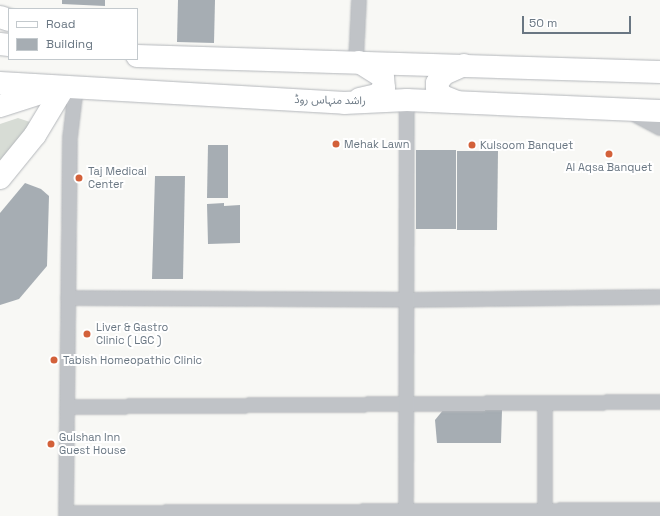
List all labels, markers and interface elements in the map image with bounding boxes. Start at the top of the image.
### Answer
legend [8,8,138,60]
scale bar [524,8,633,34]
text: 50 m [529,15,557,31]
text: Road [46,16,75,32]
text: Building [46,36,93,52]
street label: راشد منہاس روڈ [294,93,366,107]
place label: Mehak Lawn [344,137,410,151]
place label: Kulsoom Banquet [480,138,573,152]
marker: Mehak Lawn [331,139,341,149]
marker: Kulsoom Banquet [467,140,477,150]
marker: Al Aqsa Banquet [604,149,614,159]
place label: Al Aqsa Banquet [566,160,652,174]
place label: Taj Medical Center [88,165,147,191]
marker: Taj Medical Center [73,172,85,184]
place label: Liver & Gastro Clinic ( LGC ) [96,321,168,347]
marker: Liver & Gastro Clinic ( LGC ) [81,328,93,340]
place label: Tabish Homeopathic Clinic [63,353,202,367]
marker: Tabish Homeopathic Clinic [48,354,60,366]
place label: Gulshan Inn Guest House [59,431,126,457]
marker: Gulshan Inn Guest House [46,439,56,449]

